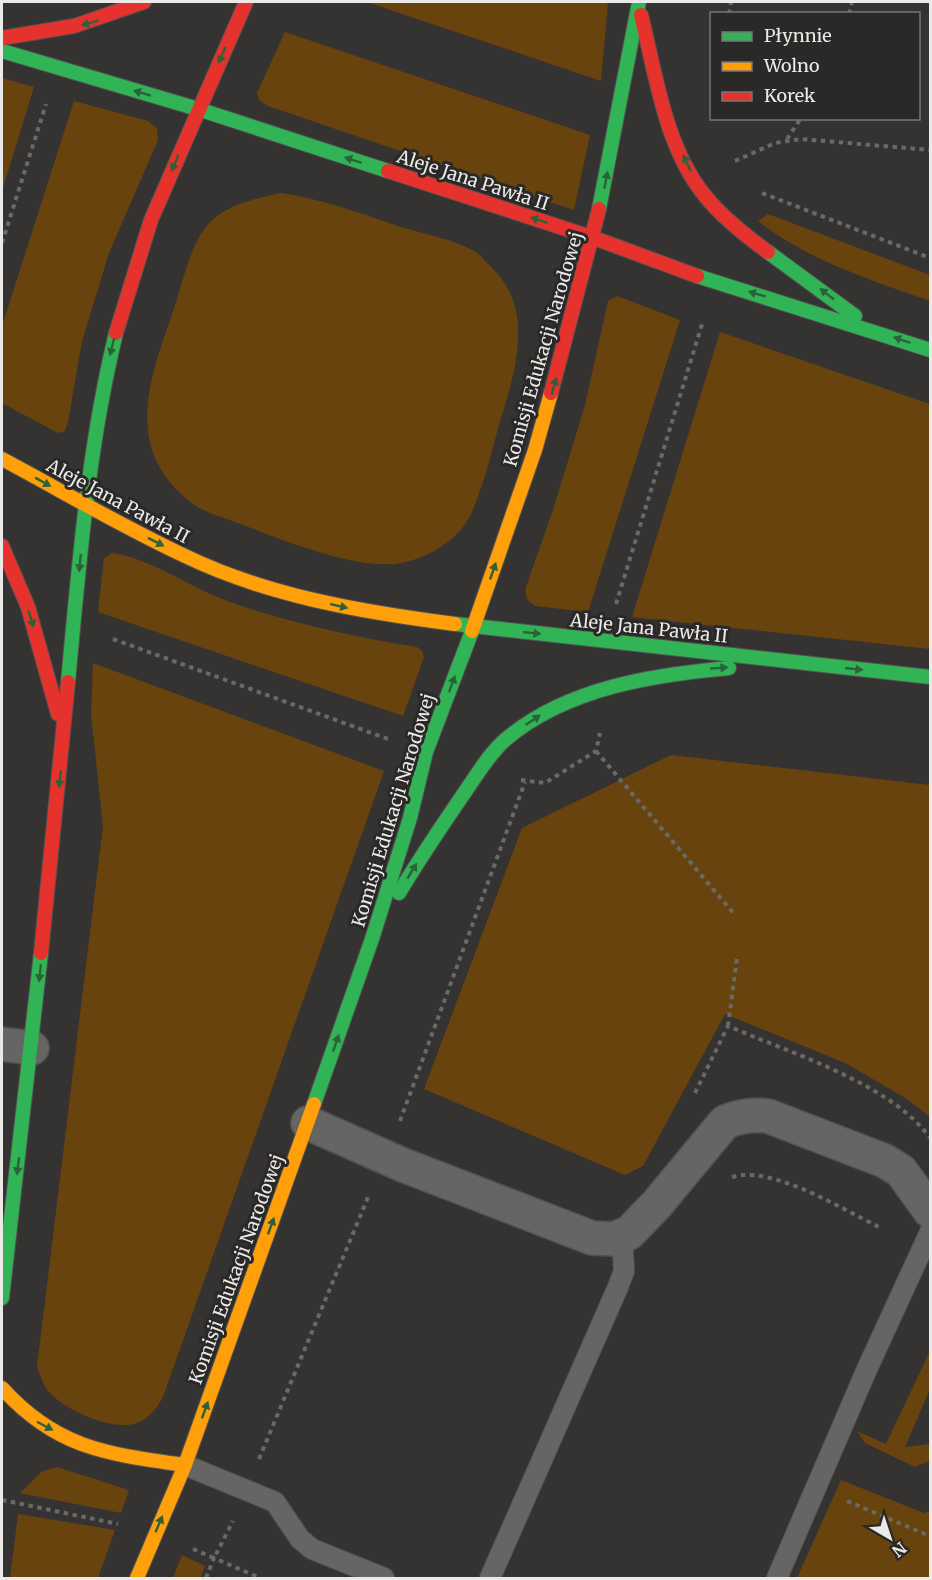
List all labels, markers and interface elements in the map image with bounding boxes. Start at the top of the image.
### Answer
legend [710,12,920,120]
one-way arrow [81,19,99,28]
text: Płynnie [764,24,832,47]
one-way arrow [217,46,227,64]
text: Wolno [763,54,820,77]
text: Korek [764,84,816,107]
one-way arrow [133,88,151,97]
street label: Aleje Jana Pawła II [393,144,552,215]
one-way arrow [170,154,179,172]
one-way arrow [682,154,691,171]
one-way arrow [344,155,362,165]
one-way arrow [602,171,611,190]
one-way arrow [530,215,548,224]
street label: Komisji Edukacji Narodowej [498,229,588,469]
one-way arrow [819,288,835,301]
one-way arrow [748,289,766,298]
one-way arrow [893,335,911,345]
one-way arrow [107,338,117,356]
one-way arrow [550,377,559,395]
street label: Aleje Jana Pawła II [42,453,193,548]
one-way arrow [35,477,52,487]
one-way arrow [147,537,164,546]
one-way arrow [75,554,85,573]
one-way arrow [489,562,499,580]
one-way arrow [330,601,348,611]
street label: Aleje Jana Pawła II [568,608,729,648]
one-way arrow [27,610,36,628]
one-way arrow [523,628,542,638]
one-way arrow [709,663,728,673]
one-way arrow [845,664,864,674]
one-way arrow [447,674,457,692]
street label: Komisji Edukacji Narodowej [346,690,440,930]
one-way arrow [524,714,540,726]
one-way arrow [55,769,65,788]
one-way arrow [407,863,418,879]
one-way arrow [35,963,45,982]
one-way arrow [332,1034,341,1052]
street label: Komisji Edukacji Narodowej [184,1151,288,1387]
one-way arrow [13,1157,22,1176]
one-way arrow [266,1217,276,1235]
one-way arrow [200,1401,210,1419]
one-way arrow [37,1422,54,1431]
north arrow [860,1508,920,1568]
one-way arrow [155,1515,164,1533]
text: N [888,1538,911,1562]

